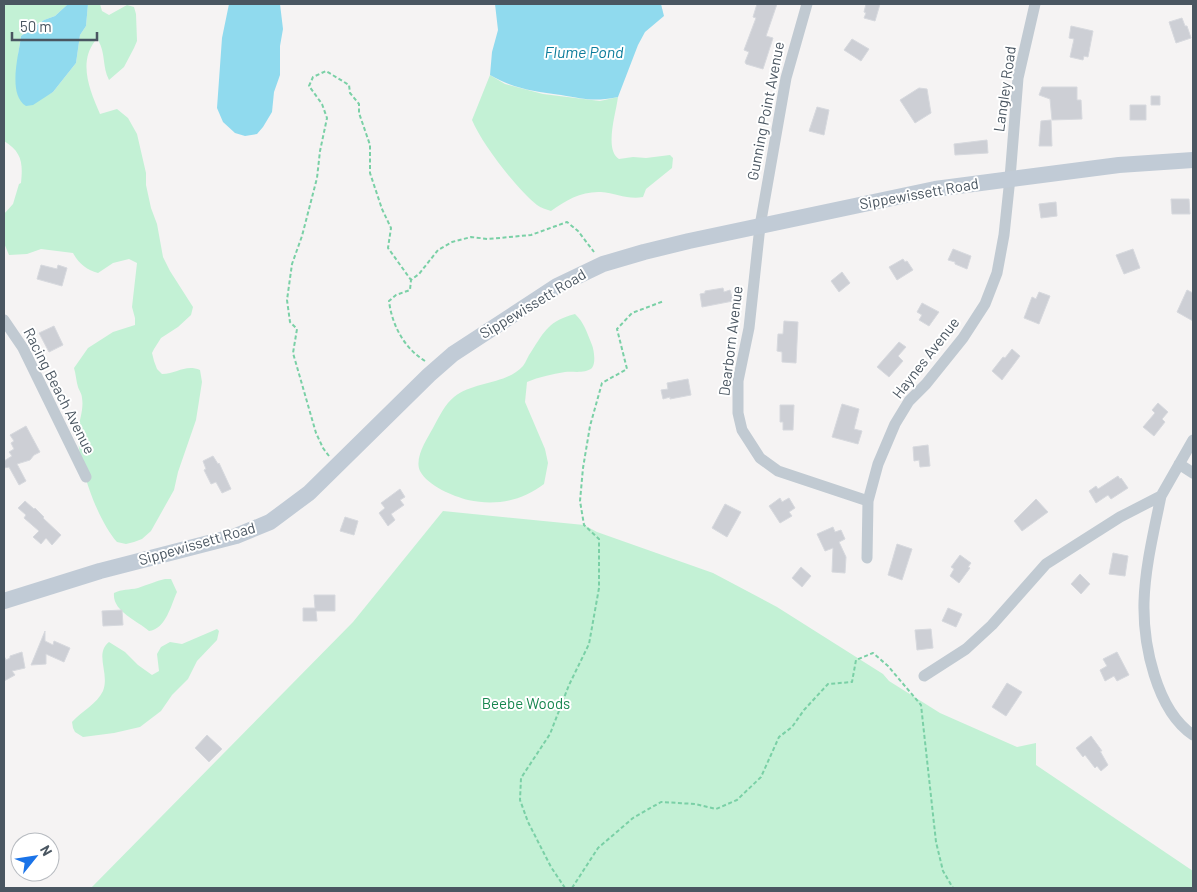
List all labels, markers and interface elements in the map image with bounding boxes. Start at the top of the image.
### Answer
scale bar [12,10,98,42]
text: 50 m [20,17,52,35]
street label: Gunning Point Avenue [743,40,787,182]
water label: Flume Pond [545,42,624,61]
street label: Langley Road [989,45,1019,133]
street label: Sippewissett Road [858,174,980,212]
street label: Sippewissett Road [476,264,589,342]
street label: Dearborn Avenue [714,285,746,397]
street label: Haynes Avenue [888,313,962,402]
street label: Racing Beach Avenue [20,324,99,457]
street label: Sippewissett Road [136,518,257,568]
park label: Beebe Woods [482,694,570,712]
north arrow [10,832,60,882]
text: N [37,842,56,859]

